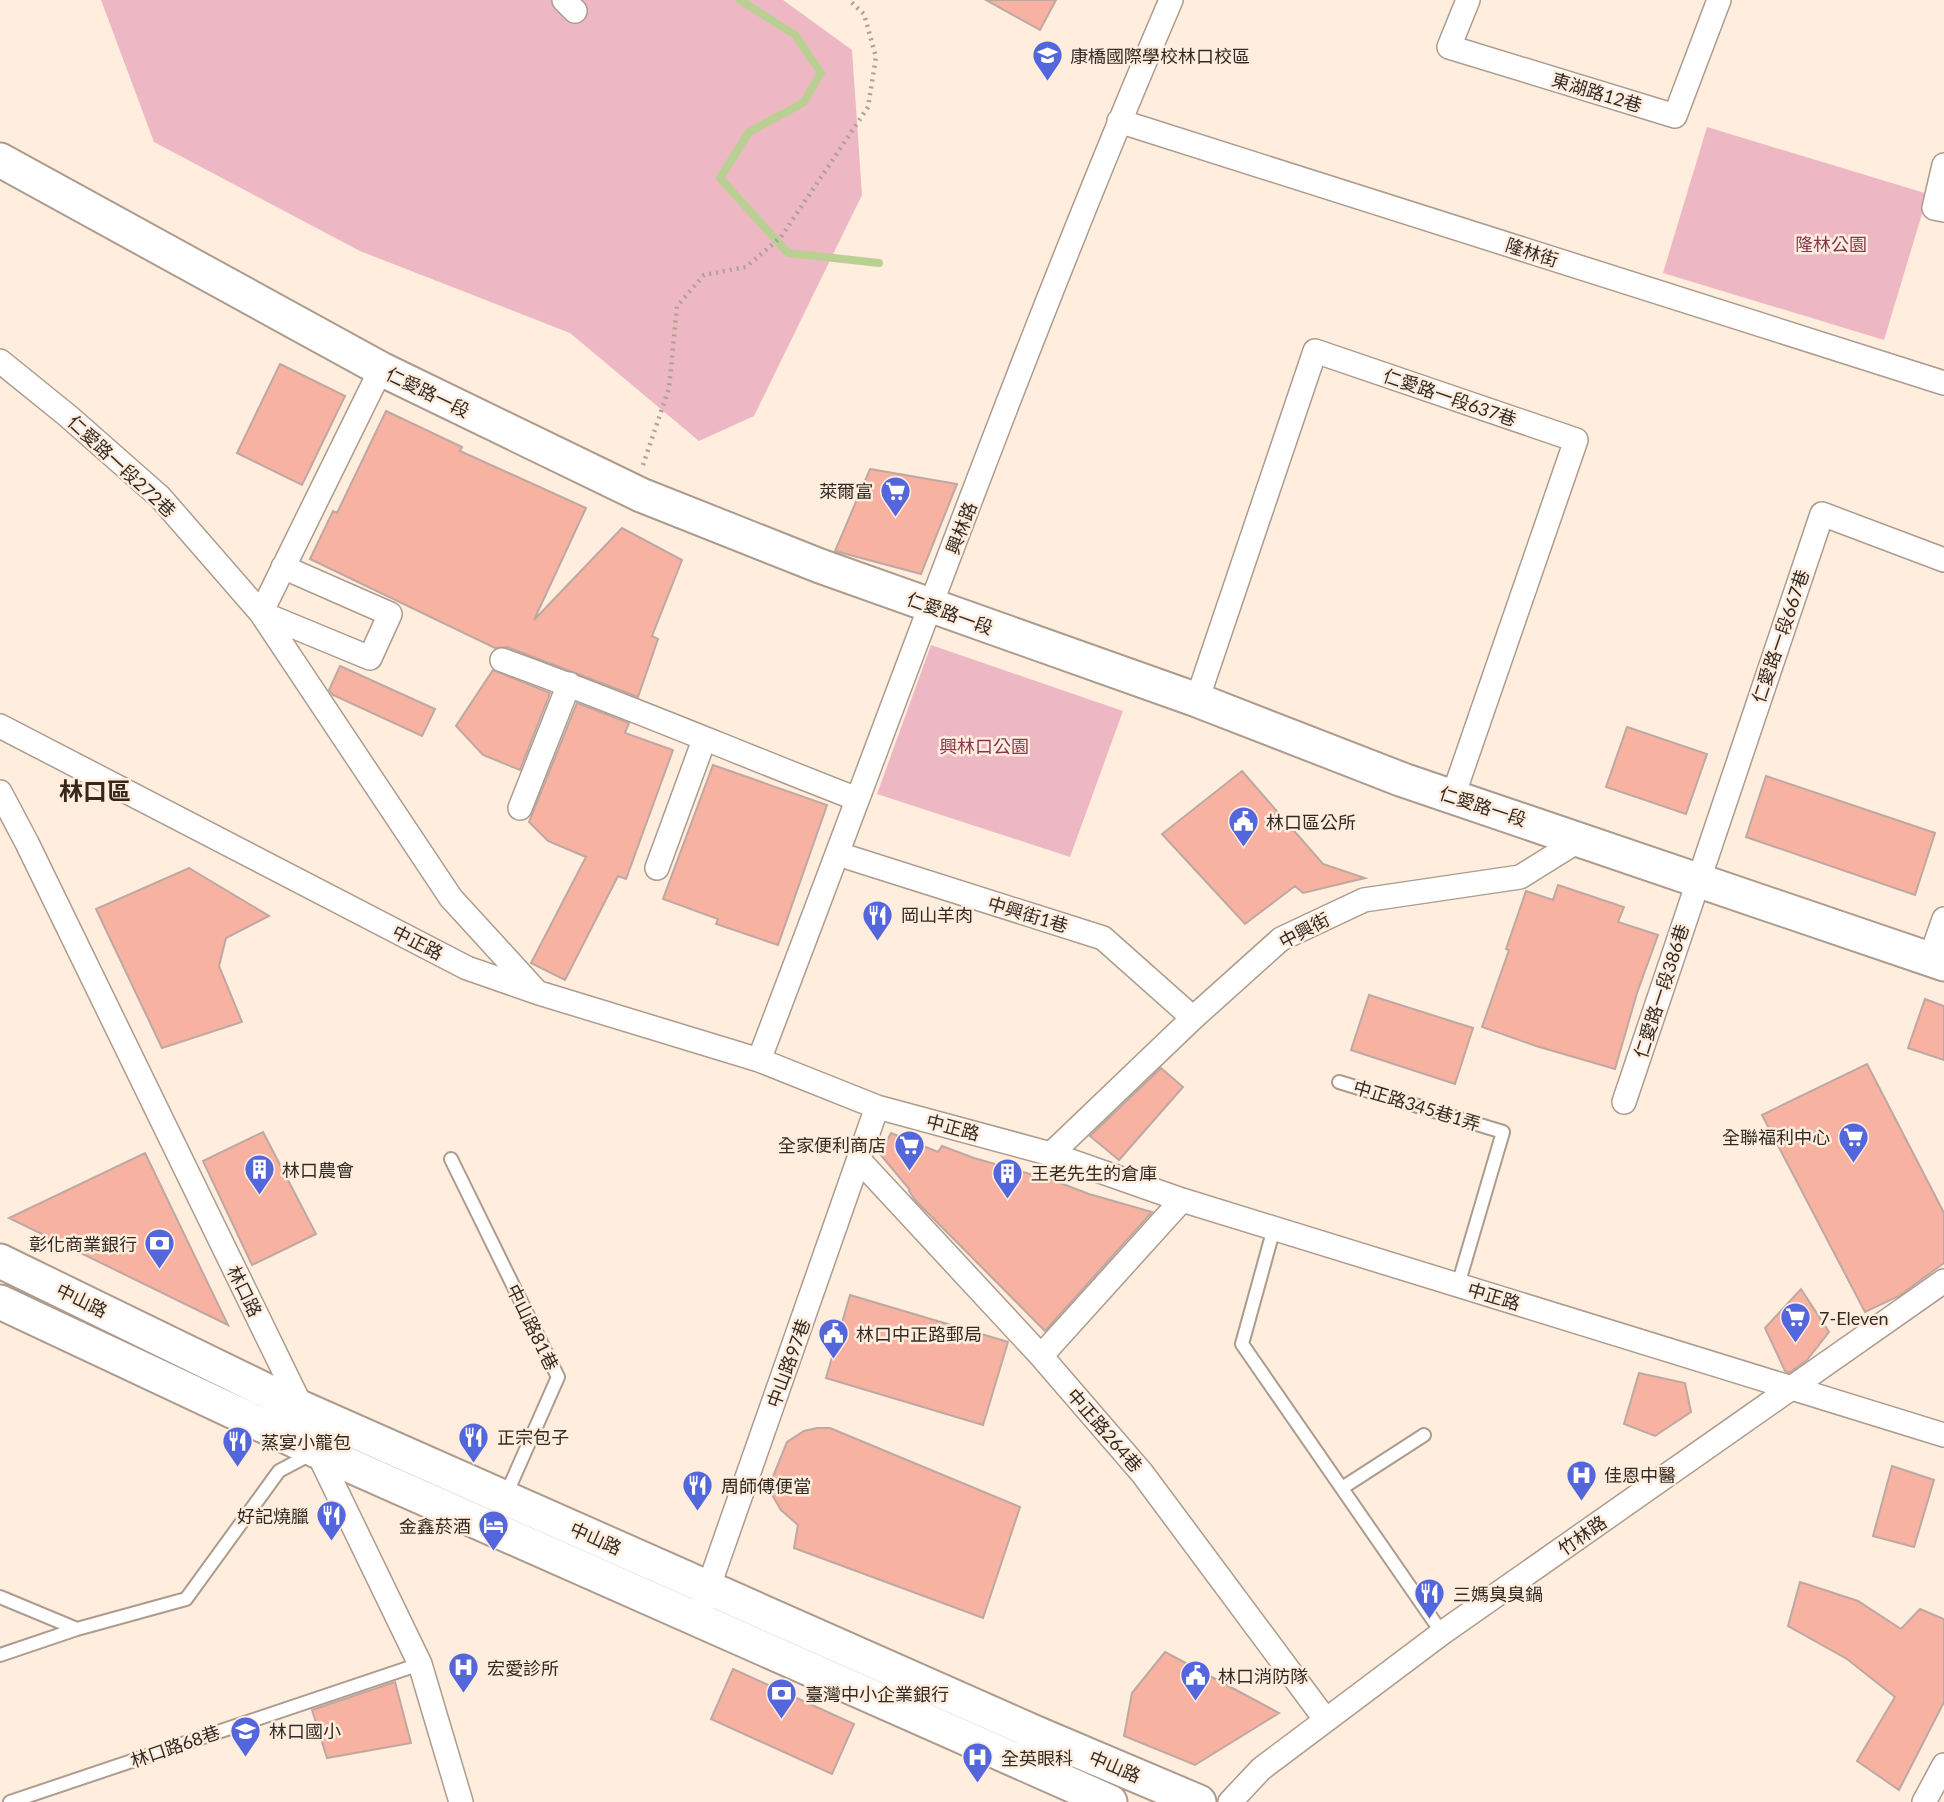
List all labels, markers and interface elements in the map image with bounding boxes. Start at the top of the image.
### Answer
school or university icon: 康橋國際學校林口校區 [1030,39,1064,83]
place label: 康橋國際學校林口校區 [1070,45,1250,67]
street label: 東湖路12巷 [1549,68,1645,116]
street label: 隆林街 [1503,233,1561,271]
park label: 隆林公園 [1795,233,1867,255]
street label: 仁愛路一段 [383,362,473,422]
street label: 仁愛路一段637巷 [1381,364,1519,430]
street label: 仁愛路一段272巷 [64,410,180,522]
supermarket icon: 萊爾富 [879,474,913,518]
place label: 萊爾富 [819,480,873,502]
street label: 興林路 [941,499,981,557]
street label: 仁愛路一段667巷 [1747,567,1813,705]
street label: 仁愛路一段 [904,587,996,639]
park label: 興林口公園 [939,735,1029,757]
district label: 林口區 [59,776,131,805]
street label: 仁愛路一段 [1437,782,1529,830]
public building icon: 林口區公所 [1226,805,1260,849]
place label: 林口區公所 [1266,811,1356,833]
street label: 中興街1巷 [985,891,1071,937]
restaurant icon: 岡山羊肉 [861,898,895,942]
place label: 岡山羊肉 [901,904,973,926]
street label: 中興街 [1275,908,1333,952]
street label: 中正路 [389,920,447,964]
street label: 仁愛路一段386巷 [1629,921,1693,1061]
street label: 中正路345巷1弄 [1351,1075,1483,1135]
street label: 中正路 [924,1109,982,1145]
supermarket icon: 全聯福利中心 [1836,1120,1870,1164]
place label: 全聯福利中心 [1722,1126,1830,1148]
supermarket icon: 全家便利商店 [892,1128,926,1172]
place label: 全家便利商店 [778,1134,886,1156]
building icon: 林口農會 [242,1153,276,1197]
building icon: 王老先生的倉庫 [991,1156,1025,1200]
place label: 林口農會 [282,1159,354,1181]
place label: 王老先生的倉庫 [1031,1162,1157,1184]
bank icon: 彰化商業銀行 [143,1227,177,1271]
place label: 彰化商業銀行 [29,1233,137,1255]
street label: 林口路 [223,1262,267,1320]
street label: 中山路 [53,1278,111,1322]
street label: 中正路 [1465,1278,1523,1314]
street label: 中山路81巷 [503,1280,563,1374]
supermarket icon: 7-Eleven [1779,1301,1813,1345]
place label: 7-Eleven [1819,1307,1889,1329]
street label: 中山路97巷 [762,1316,814,1410]
public building icon: 林口中正路郵局 [816,1317,850,1361]
place label: 林口中正路郵局 [856,1323,982,1345]
street label: 中正路264巷 [1063,1384,1147,1476]
restaurant icon: 正宗包子 [457,1420,491,1464]
restaurant icon: 蒸宴小籠包 [221,1425,255,1469]
place label: 正宗包子 [497,1426,569,1448]
place label: 蒸宴小籠包 [261,1431,351,1453]
hospital icon: 佳恩中醫 [1564,1458,1598,1502]
place label: 佳恩中醫 [1604,1464,1676,1486]
restaurant icon: 周師傅便當 [681,1469,715,1513]
place label: 周師傅便當 [721,1475,811,1497]
restaurant icon: 好記燒臘 [315,1499,349,1543]
place label: 好記燒臘 [237,1505,309,1527]
hotel icon: 金鑫菸酒 [477,1509,511,1553]
street label: 竹林路 [1554,1511,1610,1559]
place label: 金鑫菸酒 [399,1515,471,1537]
street label: 中山路 [567,1517,625,1559]
restaurant icon: 三媽臭臭鍋 [1413,1577,1447,1621]
place label: 三媽臭臭鍋 [1453,1583,1543,1605]
hospital icon: 宏愛診所 [447,1651,481,1695]
place label: 宏愛診所 [487,1657,559,1679]
public building icon: 林口消防隊 [1178,1659,1212,1703]
place label: 林口消防隊 [1218,1665,1308,1687]
bank icon: 臺灣中小企業銀行 [765,1677,799,1721]
place label: 臺灣中小企業銀行 [805,1683,949,1705]
school or university icon: 林口國小 [229,1714,263,1758]
street label: 林口路68巷 [128,1720,222,1772]
place label: 林口國小 [269,1720,341,1742]
hospital icon: 全英眼科 [961,1741,995,1785]
street label: 中山路 [1086,1745,1144,1787]
place label: 全英眼科 [1001,1747,1073,1769]

